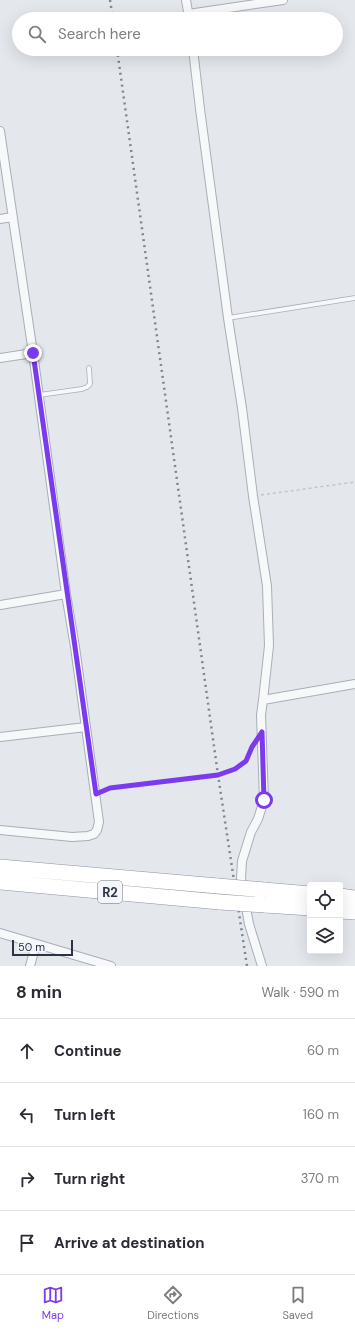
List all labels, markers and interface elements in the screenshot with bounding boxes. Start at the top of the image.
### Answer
search box [12,12,343,56]
icon: search [26,23,48,45]
text: Search here [58,24,141,44]
route end [24,344,42,362]
route start [255,791,273,809]
road number: R2 [98,881,122,903]
map controls [307,882,343,954]
button: locate [307,882,343,918]
button: layers [307,918,343,954]
scale bar [12,938,73,957]
text: 50 m [18,940,45,954]
text: 8 min [16,981,62,1003]
text: Walk · 590 m [261,984,339,1001]
icon: ahead [16,1040,38,1062]
text: Continue [54,1041,122,1061]
text: 60 m [307,1042,339,1059]
icon: left [16,1104,38,1126]
text: Turn left [54,1105,115,1125]
text: 160 m [303,1106,339,1123]
icon: right [16,1168,38,1190]
text: Turn right [54,1169,125,1189]
text: 370 m [301,1170,339,1187]
icon: arrive [16,1232,38,1254]
text: Arrive at destination [54,1233,205,1253]
tab: Map [42,1284,64,1322]
tab: Directions [147,1284,199,1322]
tab: Saved [282,1284,313,1322]

